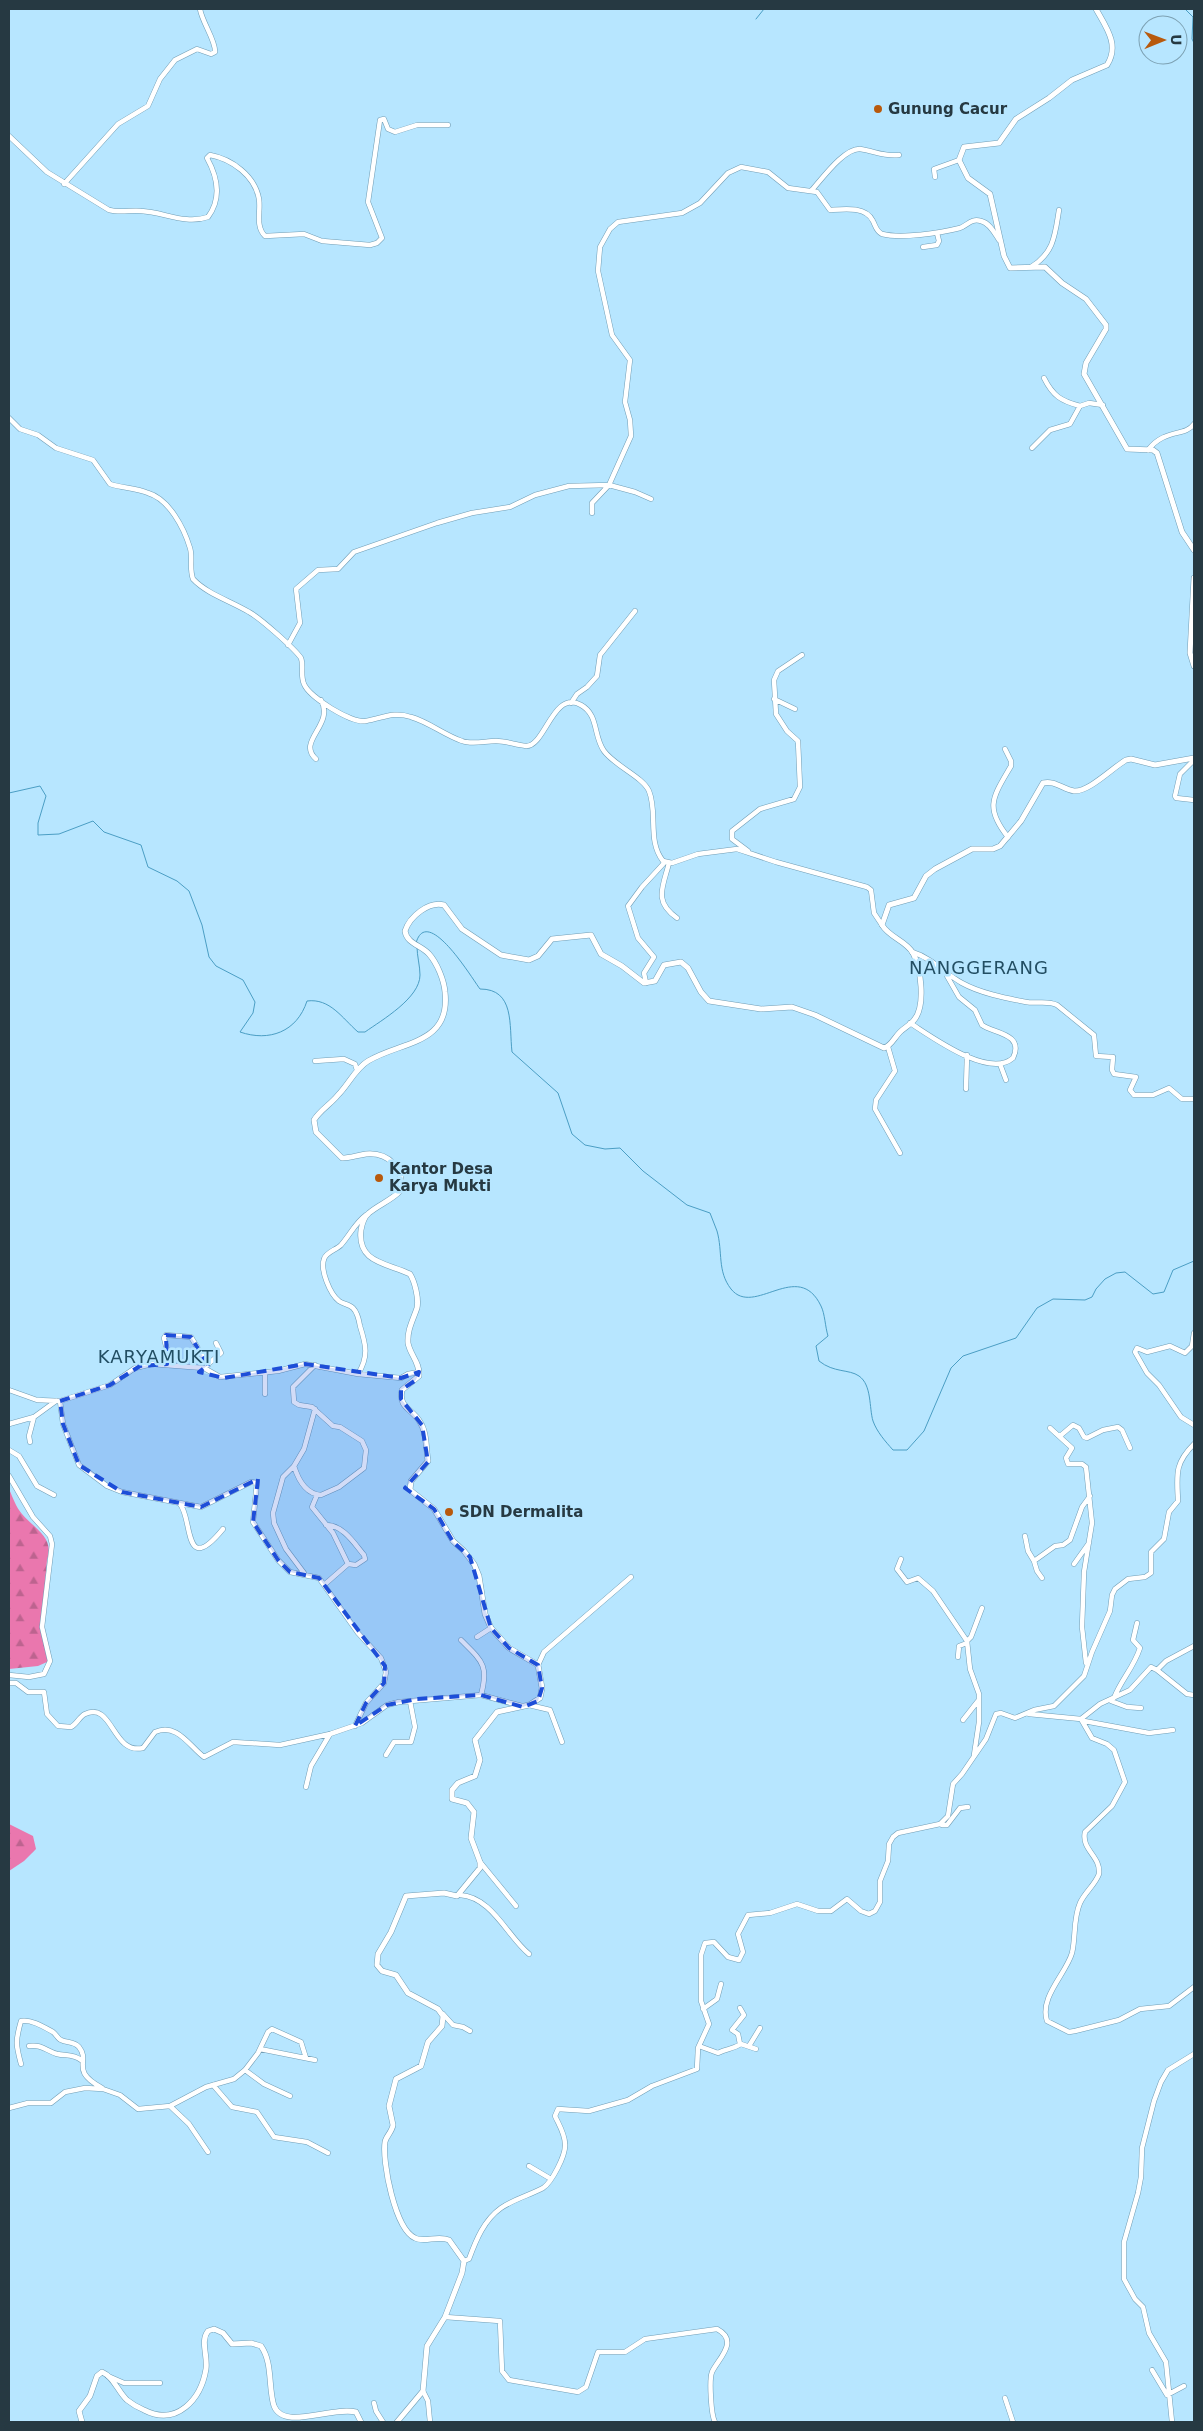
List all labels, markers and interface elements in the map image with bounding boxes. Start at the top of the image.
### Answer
north arrow [1138,15,1188,65]
text: U [1168,34,1184,46]
place label: Gunung Cacur [888,100,1008,118]
marker: Gunung Cacur [872,103,884,115]
district label: NANGGERANG [909,957,1049,978]
place label: Kantor Desa Karya Mukti [389,1160,493,1195]
marker: Kantor Desa Karya Mukti [373,1172,385,1184]
district label: KARYAMUKTI [98,1346,220,1367]
place label: SDN Dermalita [459,1503,583,1521]
marker: SDN Dermalita [443,1506,455,1518]

